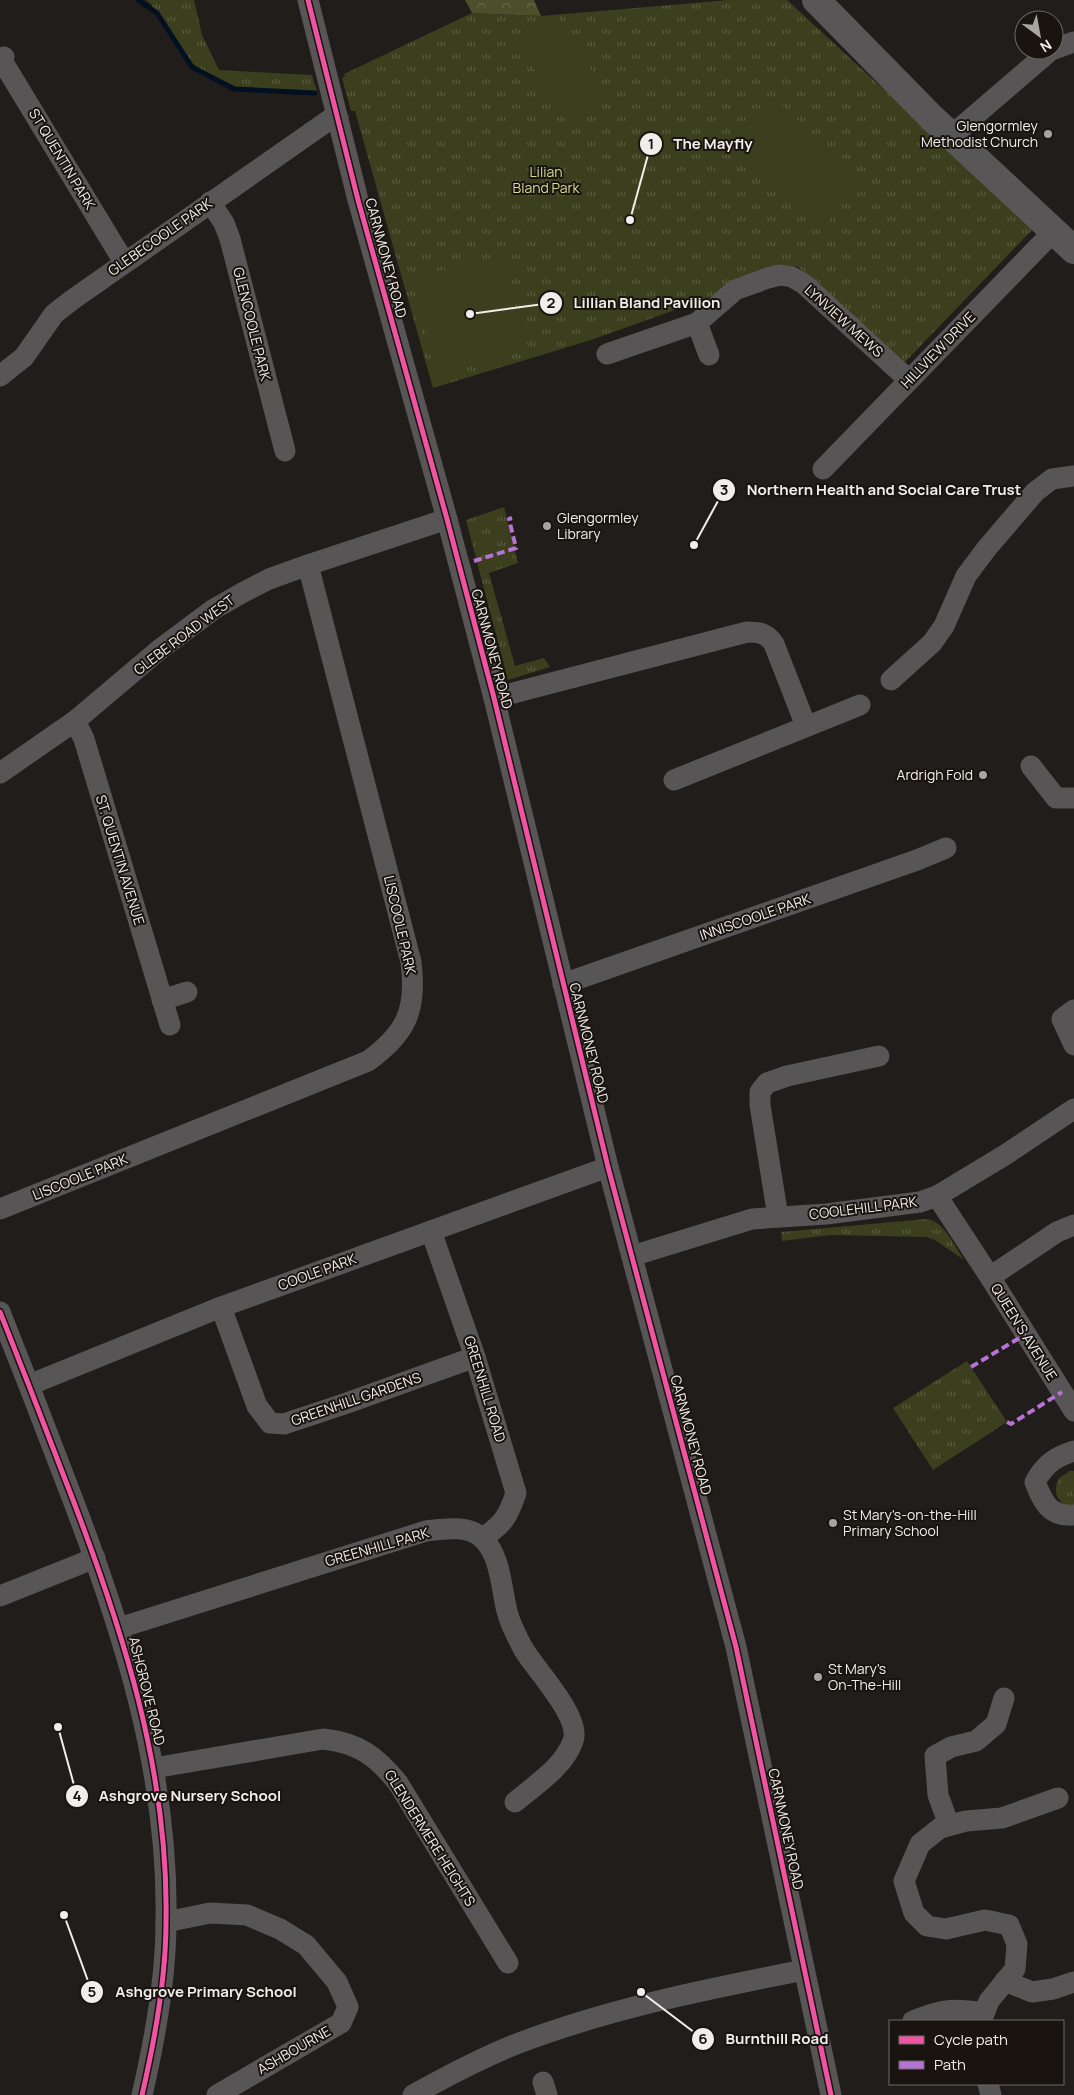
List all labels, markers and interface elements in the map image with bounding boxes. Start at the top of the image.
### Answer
north arrow [1014,10,1064,60]
text: N [1037,36,1055,57]
street label: ST QUENTIN PARK [25,105,100,213]
place label: Glengormley Methodist Church [921,116,1039,151]
marker: Glengormley Methodist Church [1042,128,1054,140]
callout: The Mayfly [639,129,763,159]
text: 1 [648,133,654,154]
text: The Mayfly [673,133,753,154]
park label: Lilian Bland Park [513,162,581,197]
street label: GLEBECOOLE PARK [104,193,216,280]
street label: CARNMONEY ROAD [361,196,412,320]
street label: GLENCOOLE PARK [229,265,276,383]
street label: LYNVIEW MEWS [801,280,888,361]
callout: Lillian Bland Pavilion [538,288,730,318]
text: 2 [547,292,556,313]
text: Lillian Bland Pavilion [574,292,720,313]
street label: HILLVIEW DRIVE [896,307,979,392]
callout: Northern Health and Social Care Trust [712,475,1031,505]
text: 3 [720,479,728,500]
text: Northern Health and Social Care Trust [747,479,1021,500]
place label: Glengormley Library [557,508,639,543]
marker: Glengormley Library [541,520,553,532]
street label: CARNMONEY ROAD [467,587,518,711]
street label: GLEBE ROAD WEST [129,590,239,679]
place label: Ardrigh Fold [897,765,973,784]
marker: Ardrigh Fold [977,769,989,781]
street label: ST. QUENTIN AVENUE [92,792,149,927]
street label: LISCOOLE PARK [380,874,421,977]
street label: INNISCOOLE PARK [697,888,814,944]
street label: CARNMONEY ROAD [565,981,614,1105]
street label: LISCOOLE PARK [29,1149,131,1204]
street label: COOLEHILL PARK [808,1191,919,1224]
street label: COOLE PARK [275,1248,359,1294]
street label: QUEEN'S AVENUE [987,1279,1062,1384]
street label: GREENHILL ROAD [460,1333,511,1444]
street label: GREENHILL GARDENS [288,1367,424,1430]
street label: CARNMONEY ROAD [666,1373,717,1497]
place label: St Mary's-on-the-Hill Primary School [843,1505,977,1540]
marker: St Mary's-on-the-Hill Primary School [827,1517,839,1529]
street label: GREENHILL PARK [323,1522,432,1570]
street label: ASHGROVE ROAD [125,1635,170,1747]
place label: St Mary's On-The-Hill [828,1659,901,1694]
marker: St Mary's On-The-Hill [812,1671,824,1683]
street label: GLENDERMERE HEIGHTS [381,1766,480,1910]
street label: CARNMONEY ROAD [764,1767,809,1891]
callout: Ashgrove Nursery School [64,1781,292,1811]
text: 4 [72,1785,82,1806]
text: Ashgrove Nursery School [99,1785,281,1806]
callout: Ashgrove Primary School [80,1977,306,2007]
text: 5 [88,1981,97,2002]
text: Ashgrove Primary School [115,1981,297,2002]
legend [889,2020,1064,2085]
street label: ASHBOURNE [254,2021,334,2078]
callout: Burnthill Road [691,2024,839,2054]
text: 6 [698,2028,708,2049]
text: Burnthill Road [726,2028,828,2049]
text: Cycle path [934,2029,1008,2050]
text: Path [934,2054,966,2075]

